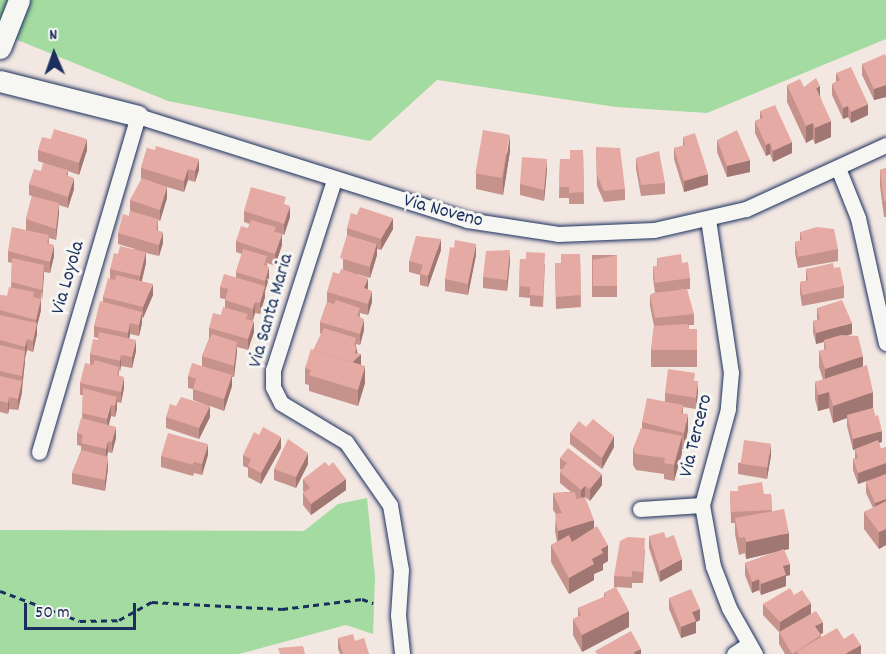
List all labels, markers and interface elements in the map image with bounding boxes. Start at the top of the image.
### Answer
north arrow [24,24,84,84]
text: N [49,24,58,47]
street label: Via Noveno [401,190,485,234]
street label: Via Loyola [47,238,91,318]
street label: Via Santa Maria [244,251,300,371]
street label: Via Tercero [675,392,719,480]
scale bar [27,591,140,629]
text: 50 m [35,601,70,626]

